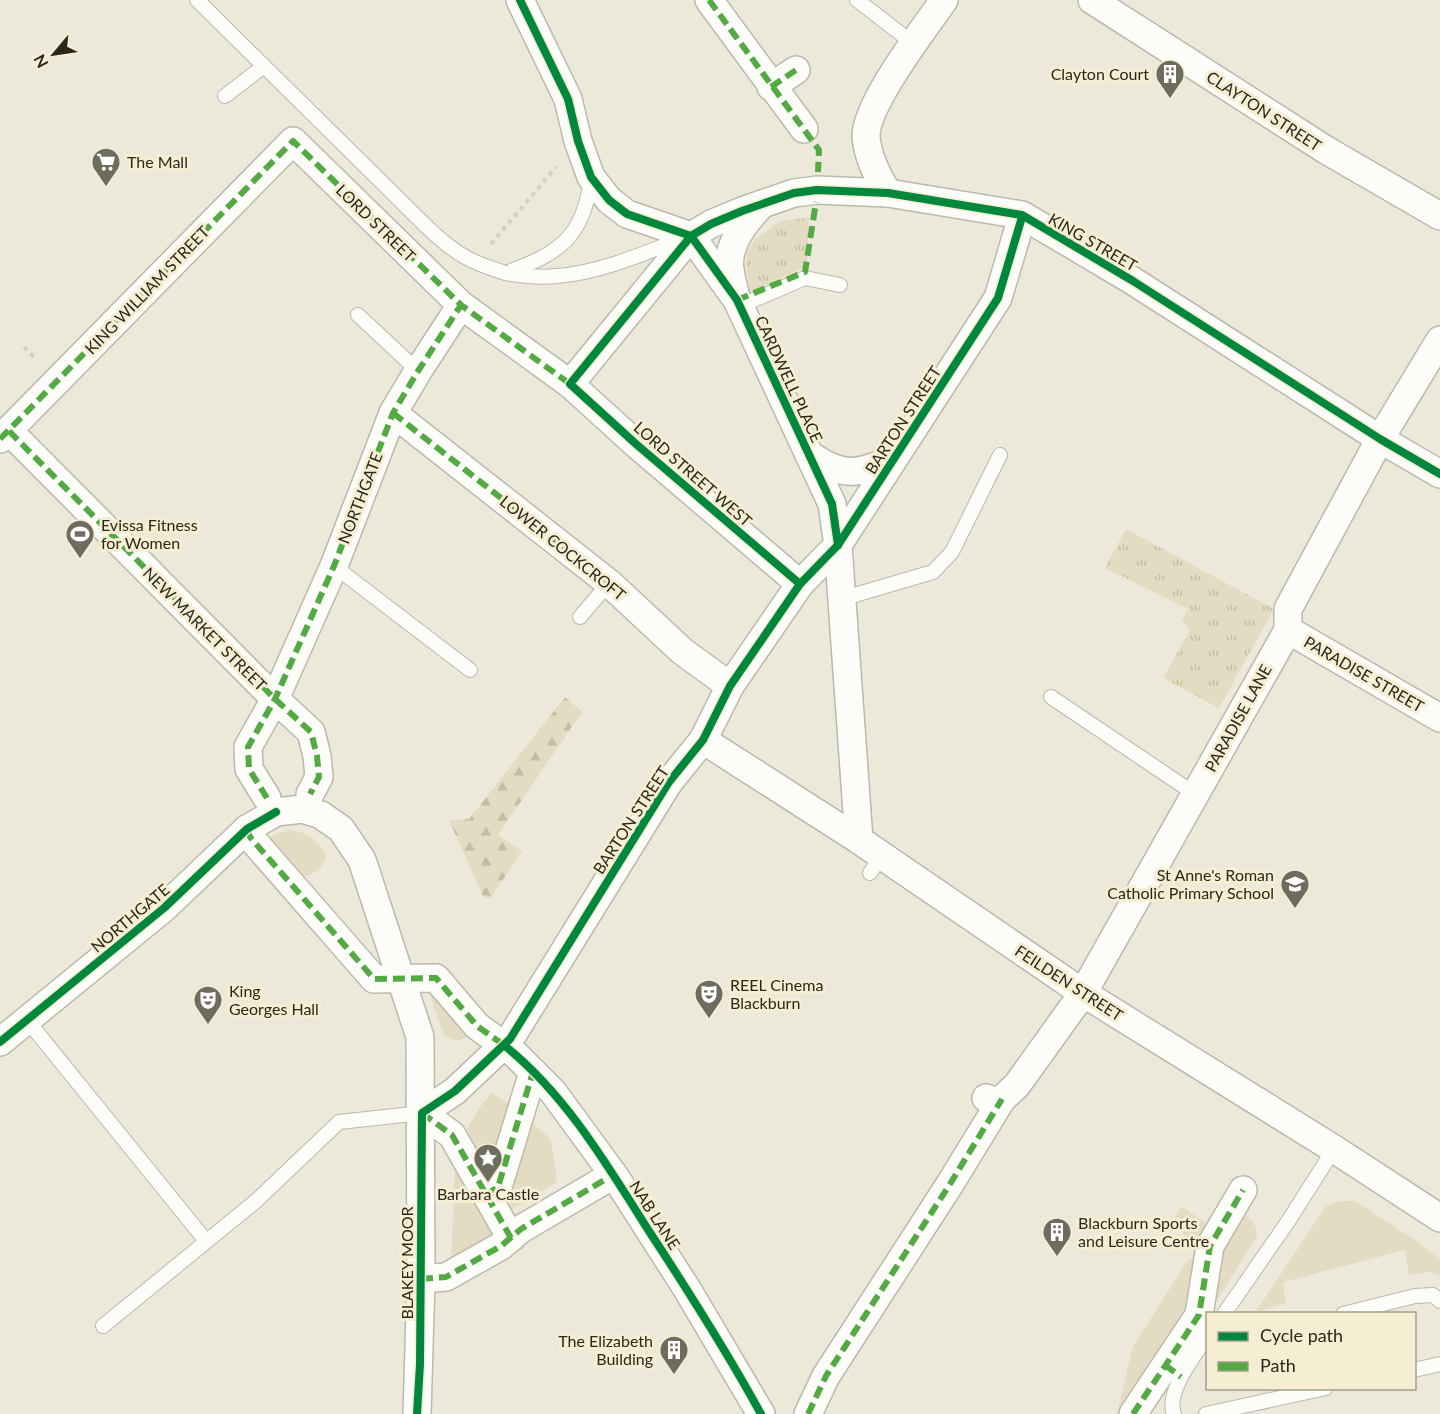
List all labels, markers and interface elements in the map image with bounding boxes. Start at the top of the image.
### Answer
north arrow [24,24,84,84]
text: N [29,52,52,72]
building icon: Clayton Court [1154,58,1186,100]
place label: Clayton Court [1051,64,1149,83]
street label: CLAYTON STREET [1203,66,1326,155]
supermarket icon: The Mall [90,146,122,188]
place label: The Mall [127,152,188,171]
street label: LORD STREET [333,180,420,266]
street label: KING STREET [1046,209,1141,275]
street label: KING WILLIAM STREET [81,221,213,358]
street label: CARDWELL PLACE [752,312,827,445]
street label: BARTON STREET [861,362,945,477]
street label: LORD STREET WEST [630,417,757,530]
street label: NORTHGATE [333,449,386,546]
street label: LOWER COCKCROFT [497,491,630,604]
place label: Evissa Fitness for Women [101,515,198,552]
sports icon: Evissa Fitness for Women [64,518,96,560]
street label: NEW MARKET STREET [140,563,271,695]
street label: PARADISE STREET [1301,632,1428,716]
street label: PARADISE LANE [1200,661,1275,775]
street label: BARTON STREET [589,762,673,877]
place label: St Anne's Roman Catholic Primary School [1107,865,1274,902]
school or university icon: St Anne's Roman Catholic Primary School [1279,868,1311,910]
street label: NORTHGATE [87,879,173,956]
street label: FEILDEN STREET [1012,941,1127,1025]
place label: REEL Cinema Blackburn [730,975,823,1012]
theatre icon: REEL Cinema Blackburn [693,978,725,1020]
place label: King Georges Hall [229,981,319,1018]
theatre icon: King Georges Hall [192,984,224,1026]
place icon: Barbara Castle [472,1142,504,1184]
street label: NAB LANE [626,1177,685,1253]
place label: Barbara Castle [437,1184,539,1203]
street label: BLAKEY MOOR [397,1206,416,1320]
place label: Blackburn Sports and Leisure Centre [1078,1213,1209,1250]
building icon: Blackburn Sports and Leisure Centre [1041,1216,1073,1258]
legend [1206,1312,1416,1390]
text: Cycle path [1260,1324,1343,1346]
place label: The Elizabeth Building [558,1331,653,1368]
building icon: The Elizabeth Building [658,1334,690,1376]
text: Path [1260,1354,1296,1376]

